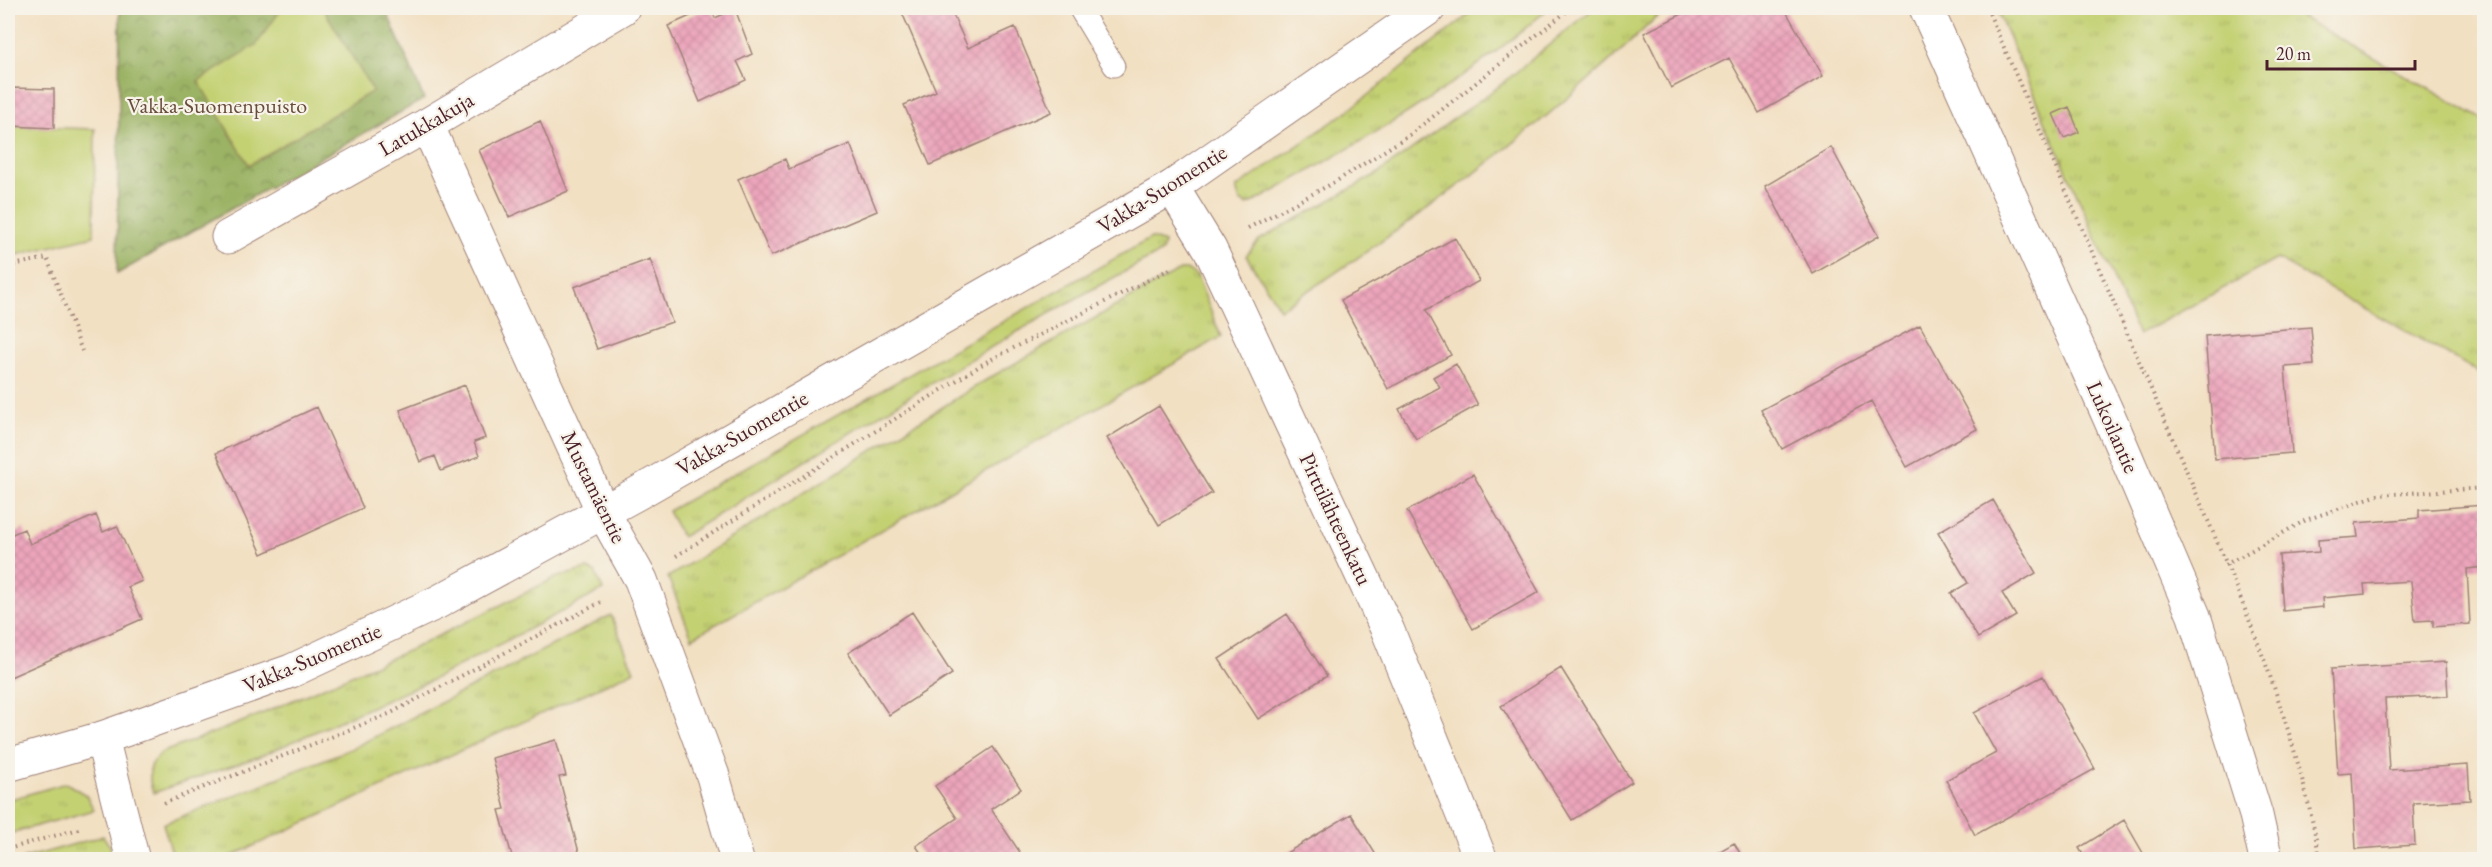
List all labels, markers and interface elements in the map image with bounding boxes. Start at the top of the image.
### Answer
scale bar [2267,33,2416,71]
text: 20 m [2276,42,2311,65]
street label: Latukkakuja [373,85,479,163]
park label: Vakka-Suomenpuisto [127,91,307,120]
street label: Vakka-Suomentie [1092,137,1233,240]
street label: Lukoilantie [2080,377,2146,478]
street label: Vakka-Suomentie [671,383,814,482]
street label: Mustamäentie [554,426,634,548]
street label: Pirttilähteenkatu [1293,448,1379,590]
street label: Vakka-Suomentie [238,616,386,700]

